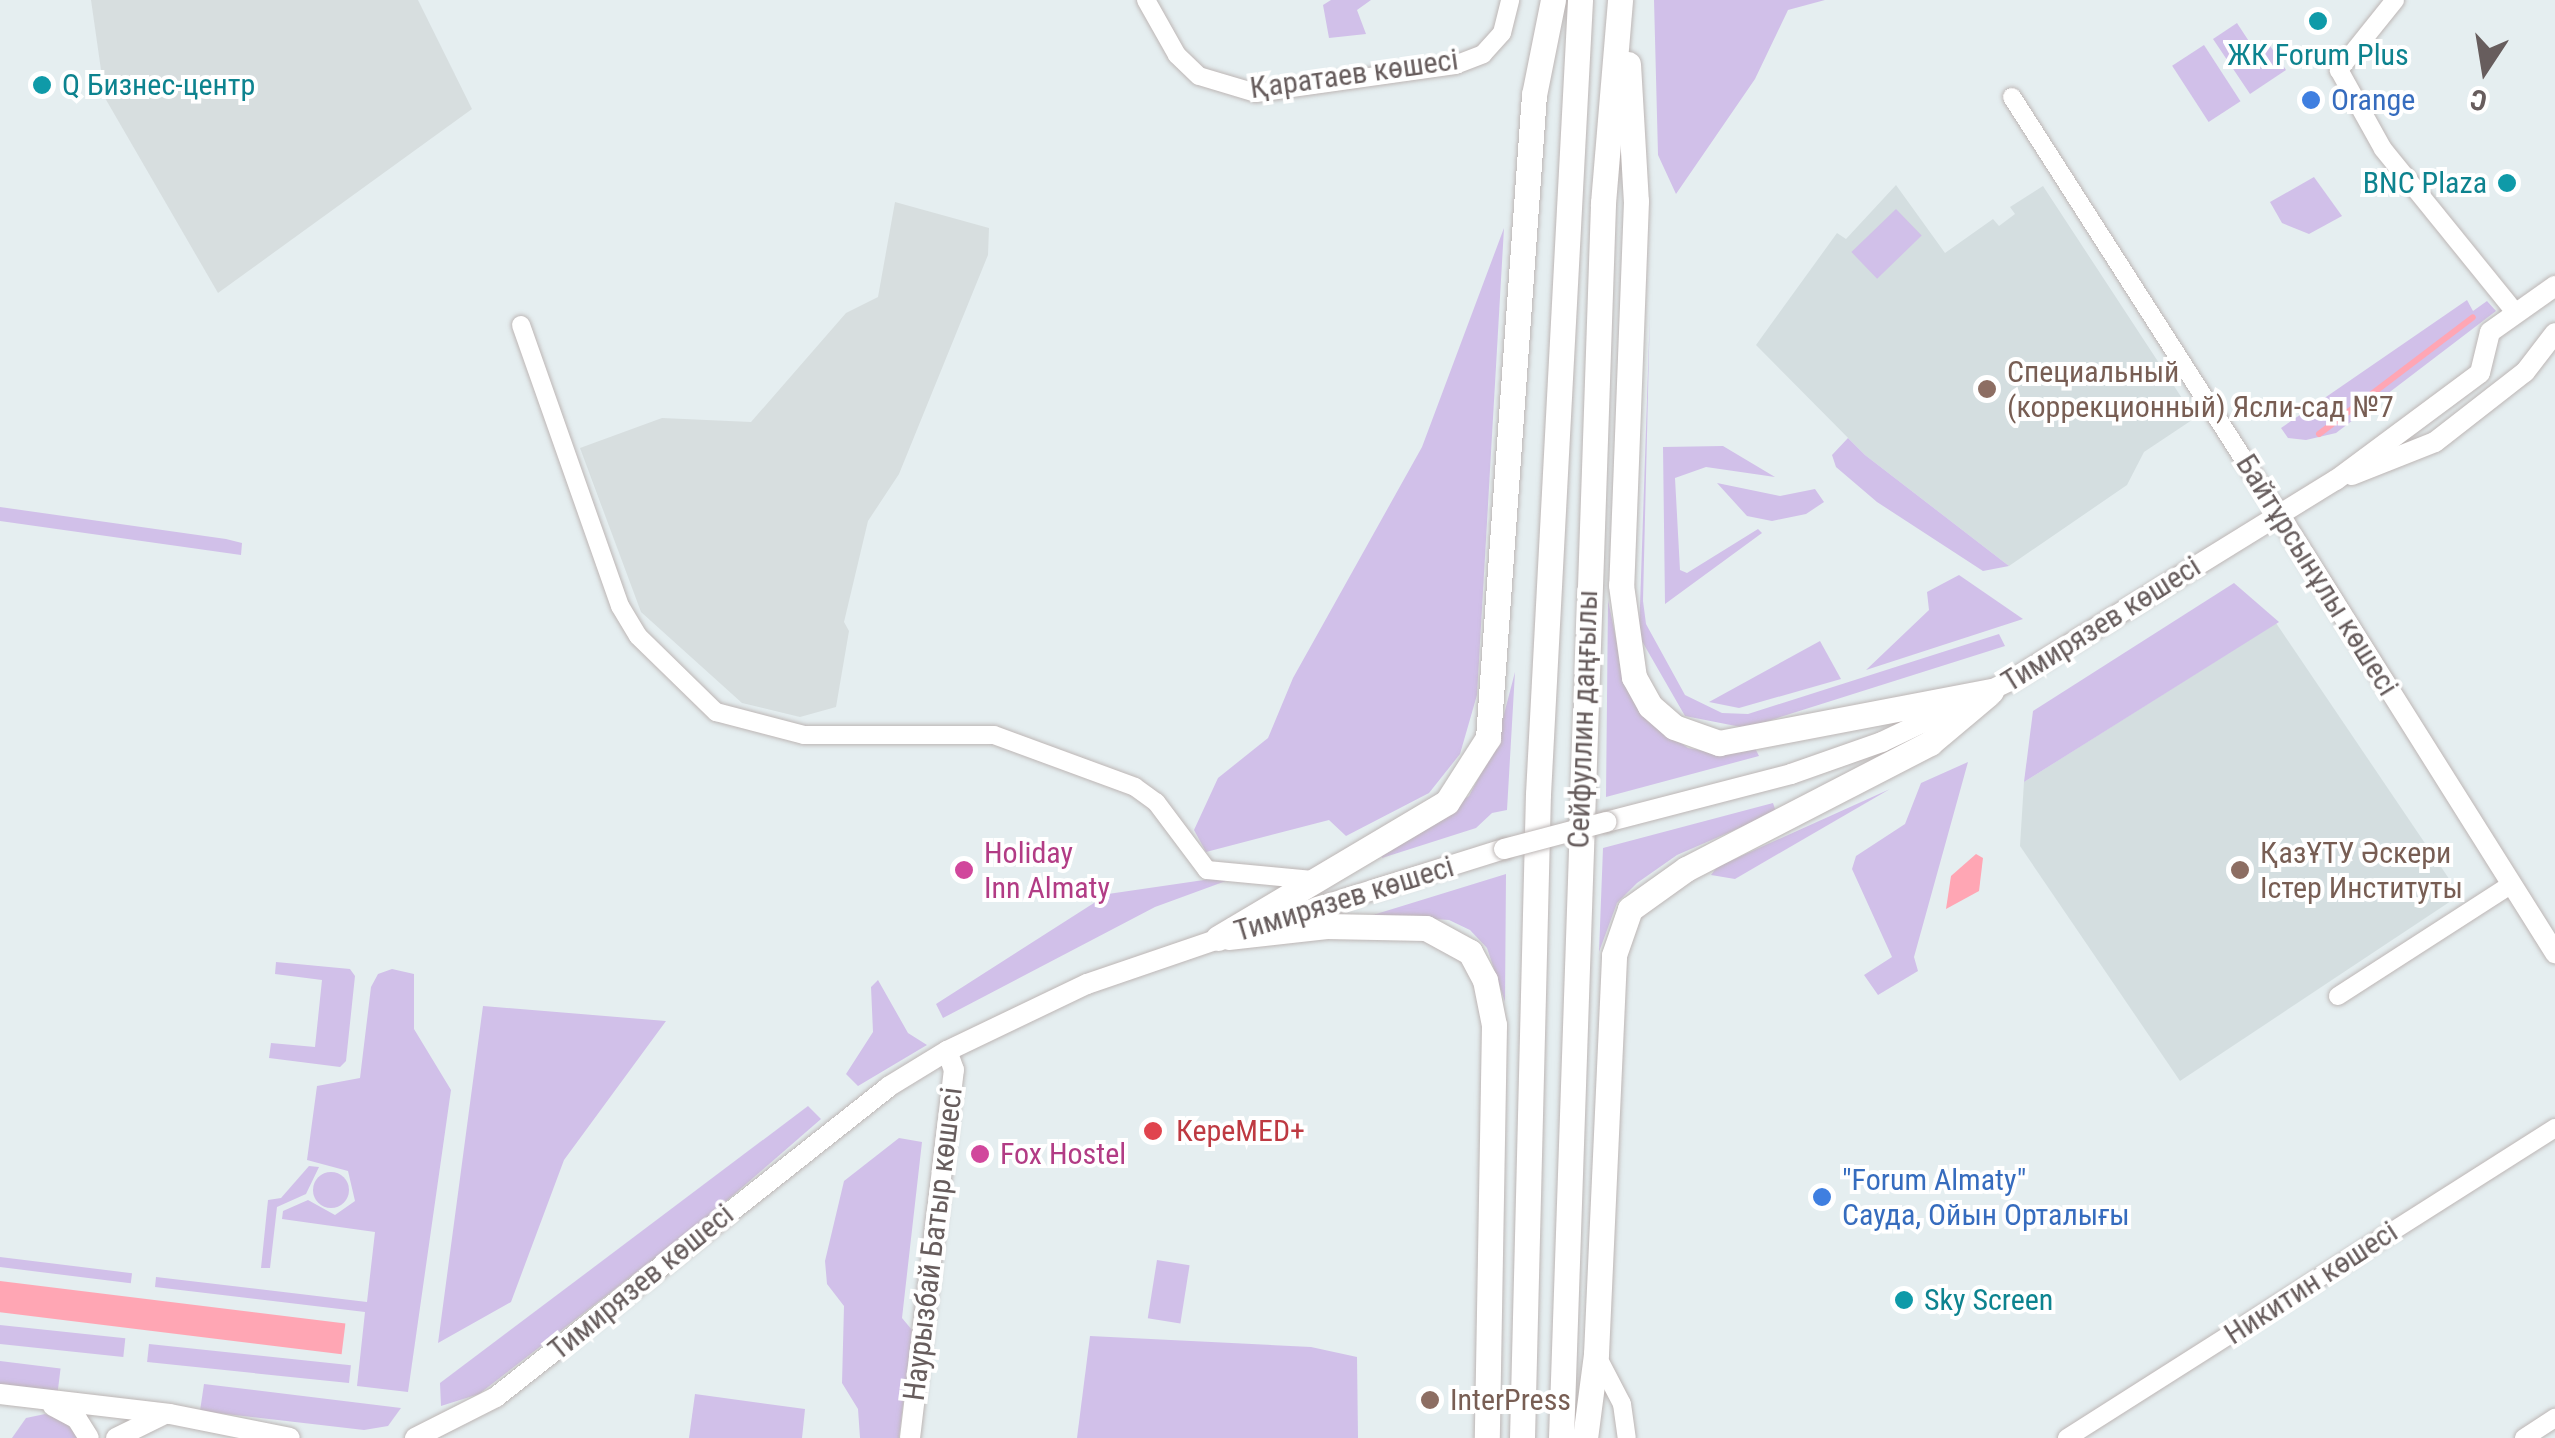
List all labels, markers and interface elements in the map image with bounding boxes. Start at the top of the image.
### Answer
marker: ЖК Forum Plus [2307,10,2329,32]
north arrow [2435,20,2535,120]
place label: ЖК Forum Plus [2227,37,2409,73]
street label: Қаратаев көшесі [1248,42,1460,106]
place label: Q Бизнес-центр [62,67,255,103]
marker: Q Бизнес-центр [31,74,53,96]
place label: Orange [2331,82,2415,118]
text: С [2467,82,2490,118]
marker: Orange [2300,89,2322,111]
place label: BNC Plaza [2363,165,2487,201]
marker: BNC Plaza [2496,172,2518,194]
place label: Специальный (коррекционный) Ясли-сад №7 [2007,354,2394,424]
marker: Специальный (коррекционный) Ясли-сад №7 [1976,378,1998,400]
street label: Байтұрсынұлы көшесі [2228,448,2406,702]
street label: Тимирязев көшесі [1995,548,2207,700]
street label: Сейфуллин даңғылы [1560,589,1606,849]
place label: Holiday Inn Almaty [984,835,1110,906]
place label: ҚазҰТУ Әскери Істер Институты [2260,835,2463,906]
street label: Тимирязев көшесі [1230,848,1458,950]
marker: Holiday Inn Almaty [953,859,975,881]
marker: ҚазҰТУ Әскери Істер Институты [2229,859,2251,881]
street label: Наурызбай Батыр көшесі [896,1085,970,1403]
place label: КереMED+ [1176,1113,1305,1149]
marker: КереMED+ [1140,1118,1166,1144]
place label: Fox Hostel [1000,1136,1126,1172]
marker: Fox Hostel [969,1143,991,1165]
place label: "Forum Almaty" Сауда, Ойын Орталығы [1842,1162,2130,1232]
marker: "Forum Almaty" Сауда, Ойын Орталығы [1811,1186,1833,1208]
street label: Тимирязев көшесі [541,1196,741,1368]
street label: Никитин көшесі [2218,1214,2404,1352]
place label: Sky Screen [1924,1282,2053,1318]
marker: Sky Screen [1893,1289,1915,1311]
place label: InterPress [1450,1382,1571,1418]
marker: InterPress [1419,1389,1441,1411]

